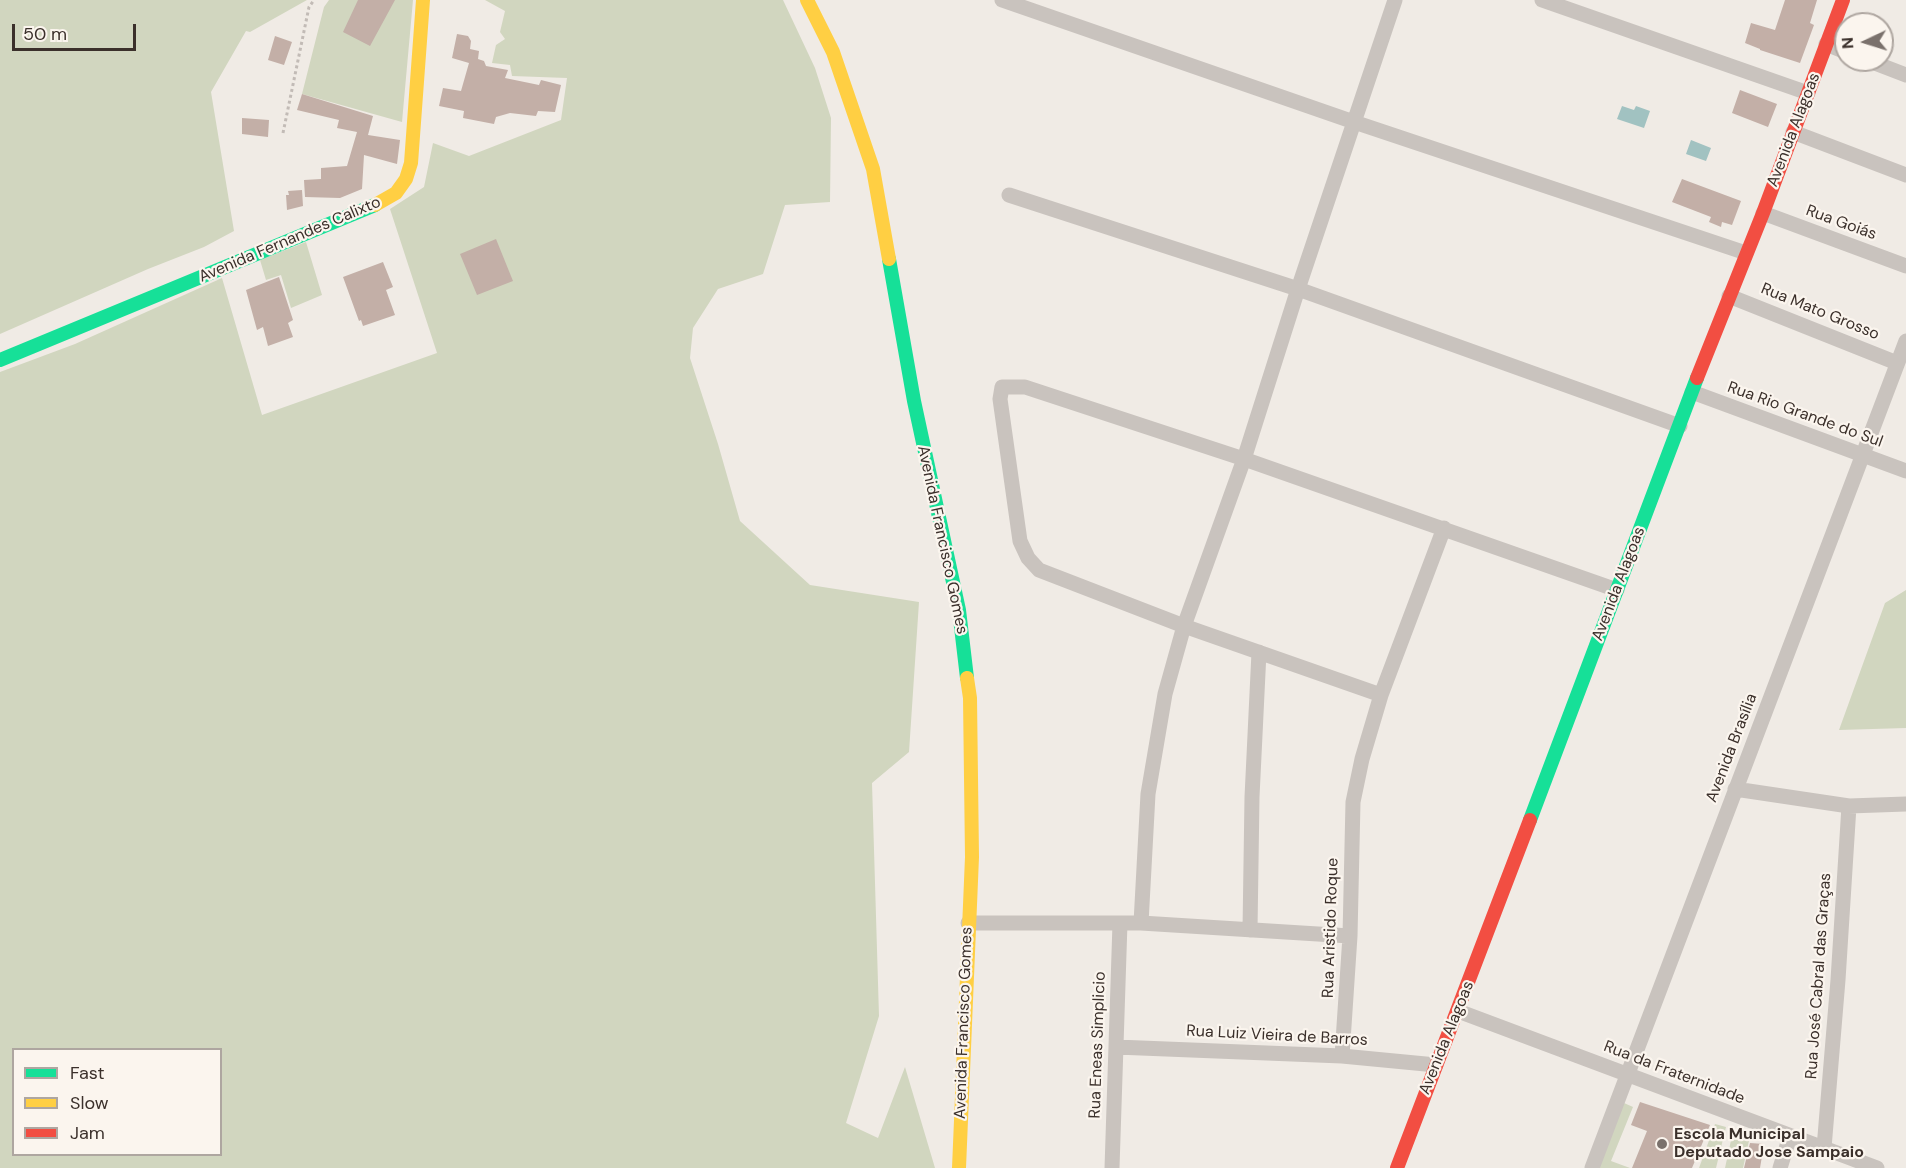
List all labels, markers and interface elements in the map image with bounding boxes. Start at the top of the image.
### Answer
scale bar [15,12,140,50]
north arrow [1834,12,1894,72]
text: 50 m [23,22,67,46]
text: N [1837,37,1858,50]
street label: Avenida Alagoas [1763,70,1825,190]
street label: Avenida Fernandes Calixto [196,193,384,287]
street label: Rua Goiás [1803,201,1879,245]
street label: Rua Mato Grosso [1758,279,1882,345]
street label: Rua Rio Grande do Sul [1725,378,1885,452]
street label: Avenida Francisco Gomes [913,444,971,636]
street label: Avenida Alagoas [1588,524,1650,644]
street label: Avenida Brasília [1702,691,1762,805]
street label: Rua Aristido Roque [1319,858,1343,998]
street label: Rua José Cabral das Graças [1802,872,1836,1080]
street label: Avenida Francisco Gomes [951,927,977,1119]
street label: Rua Eneas Simplicio [1086,971,1110,1119]
street label: Avenida Alagoas [1415,978,1479,1098]
street label: Rua Luiz Vieira de Barros [1186,1022,1368,1050]
street label: Rua da Fraternidade [1601,1037,1747,1109]
legend [12,1048,222,1156]
text: Fast [70,1061,105,1085]
text: Slow [70,1091,109,1115]
text: Jam [70,1121,105,1145]
place label: Escola Municipal Deputado Jose Sampaio [1674,1125,1864,1163]
marker: Escola Municipal Deputado Jose Sampaio [1655,1137,1669,1151]

